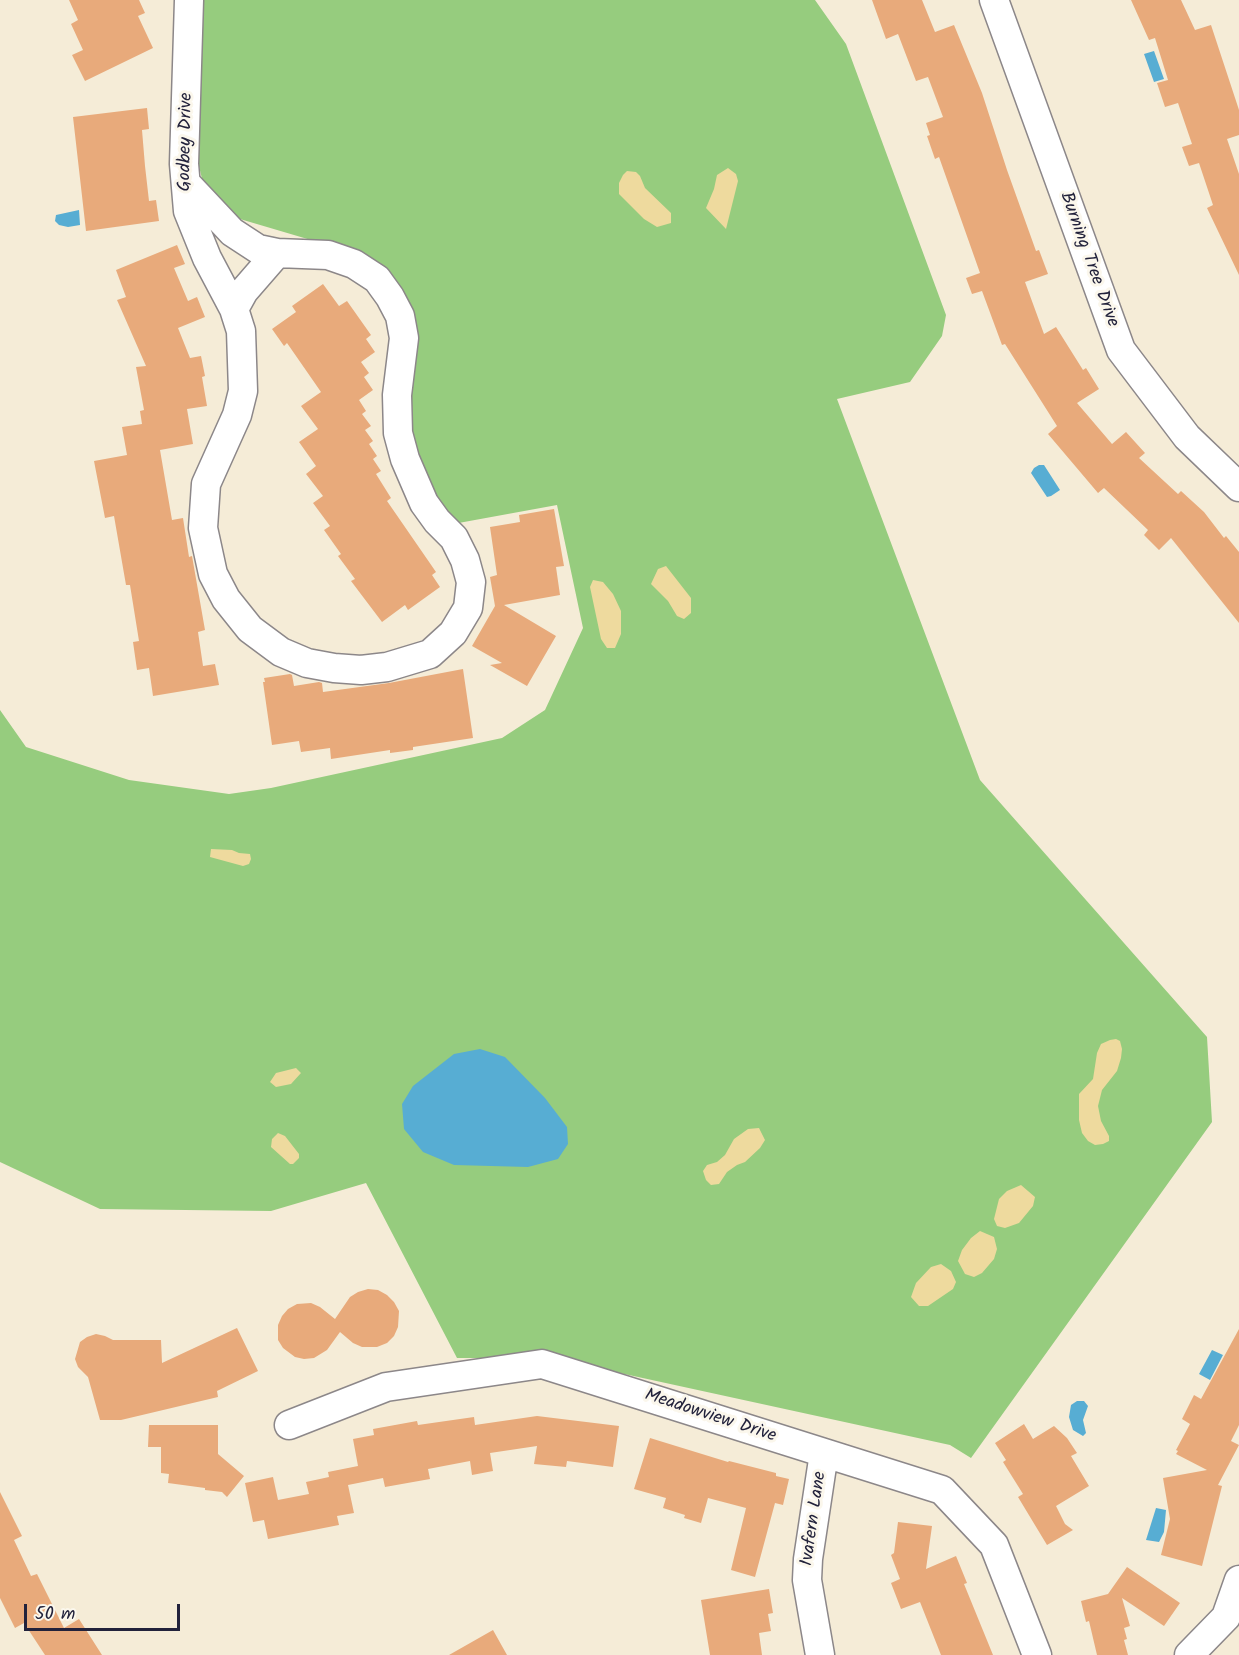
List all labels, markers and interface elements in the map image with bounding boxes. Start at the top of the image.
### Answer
street label: Godbey Drive [175,92,199,192]
street label: Burning Tree Drive [1054,190,1122,330]
street label: Meadowview Drive [642,1386,778,1448]
street label: Ivafern Lane [798,1470,832,1568]
scale bar [27,1592,183,1630]
text: 50 m [35,1600,75,1629]

